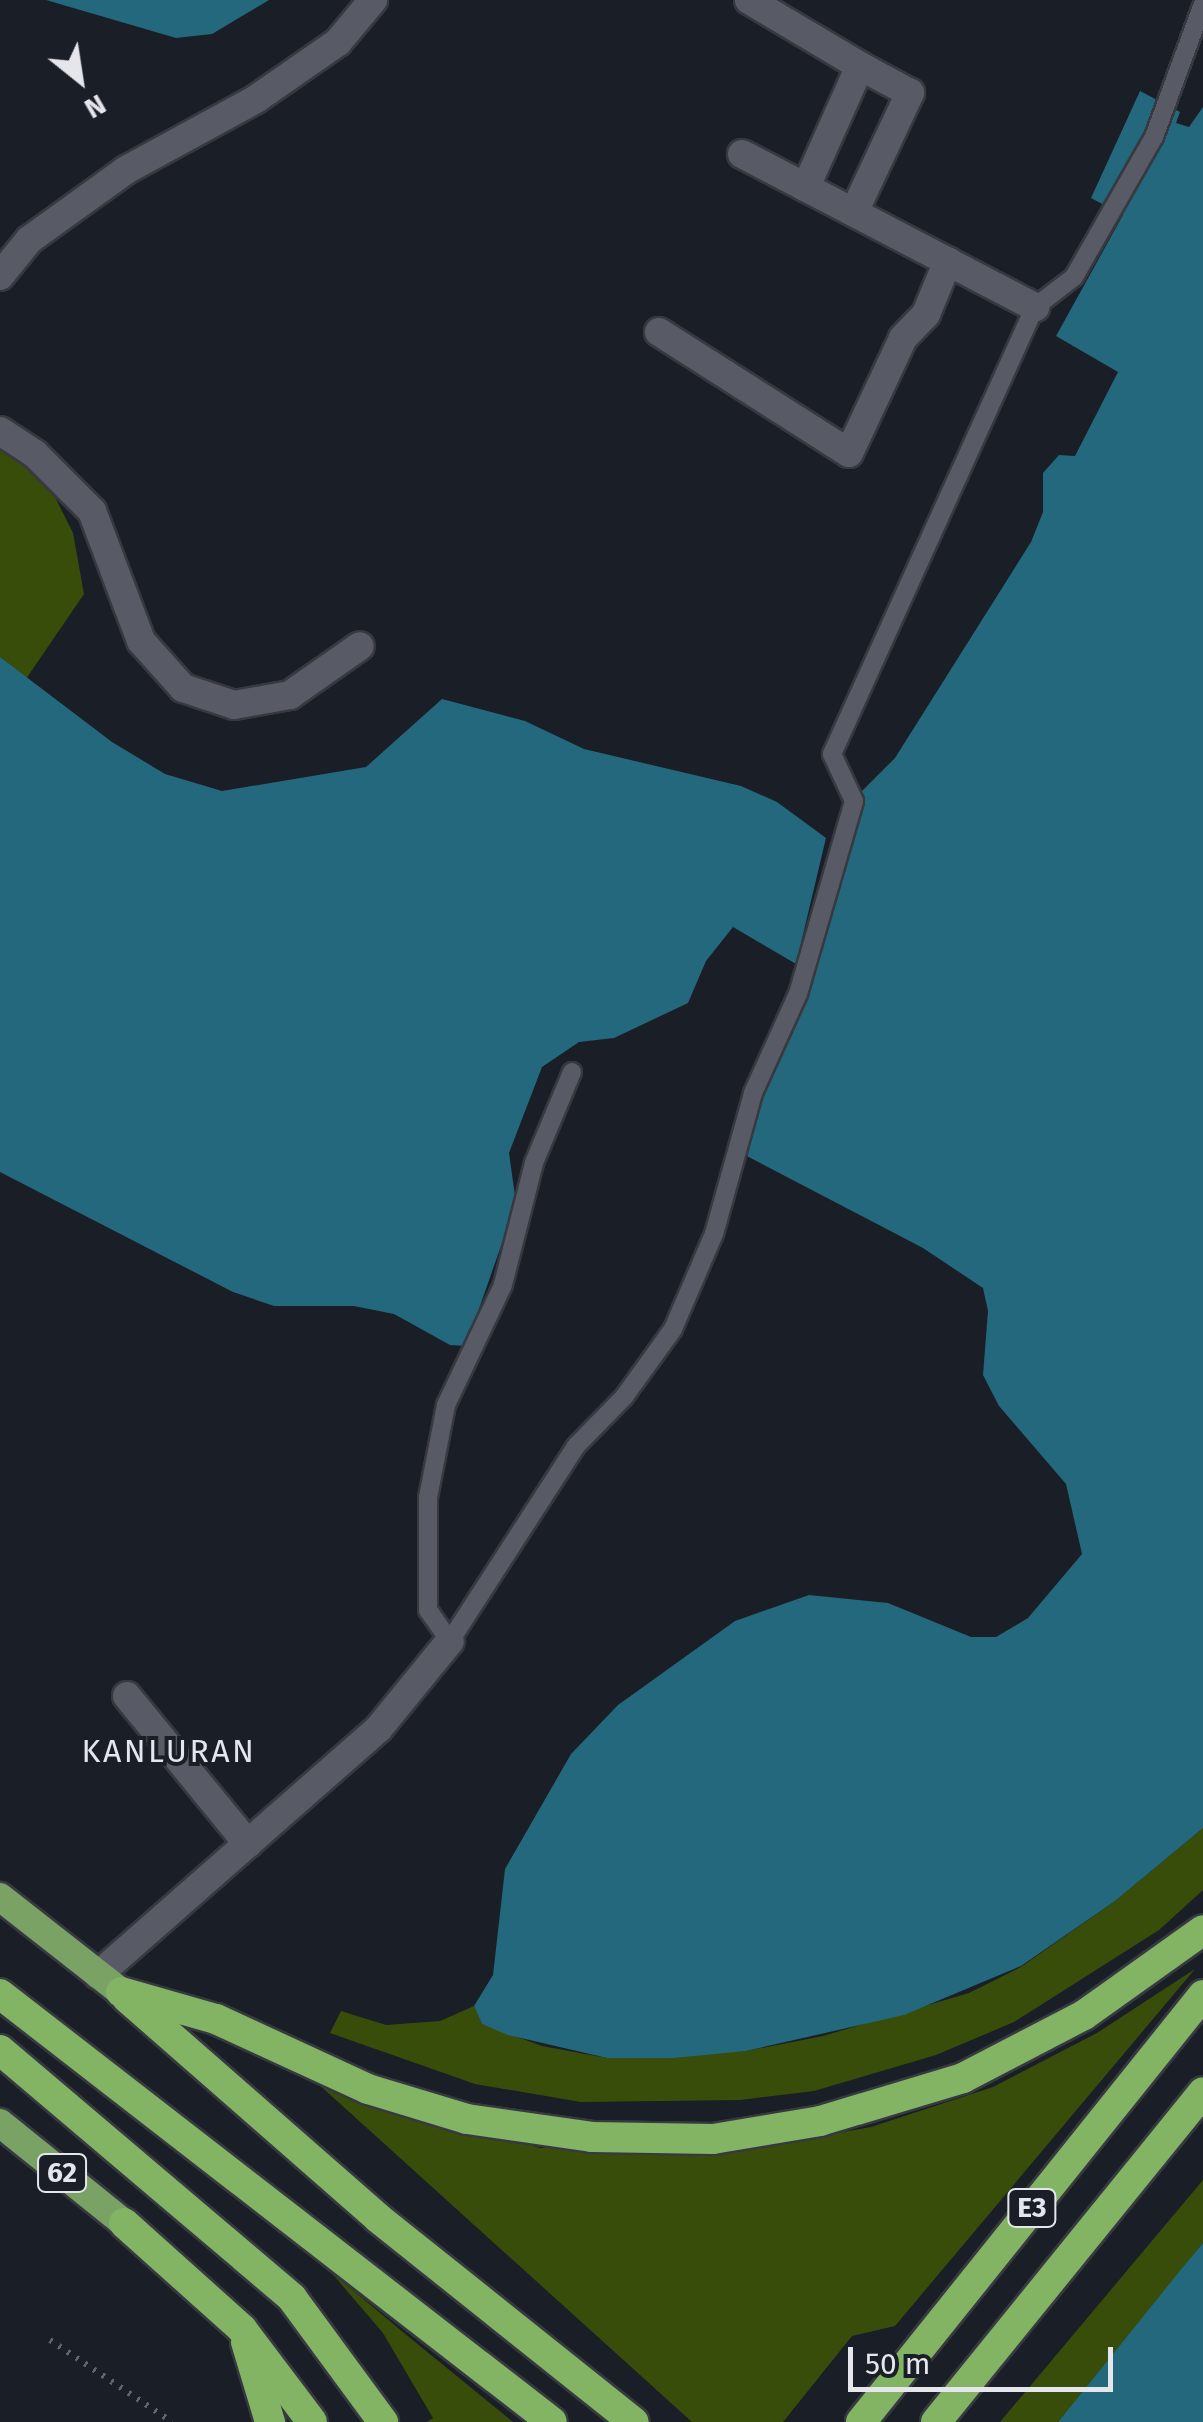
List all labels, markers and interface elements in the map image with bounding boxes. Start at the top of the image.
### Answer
north arrow [30,30,130,130]
text: N [79,87,112,125]
district label: KANLURAN [82,1732,256,1770]
road number: 62 [37,2150,87,2196]
road number: E3 [1007,2185,1057,2231]
scale bar [853,2327,1118,2389]
text: 50 m [865,2346,930,2382]

